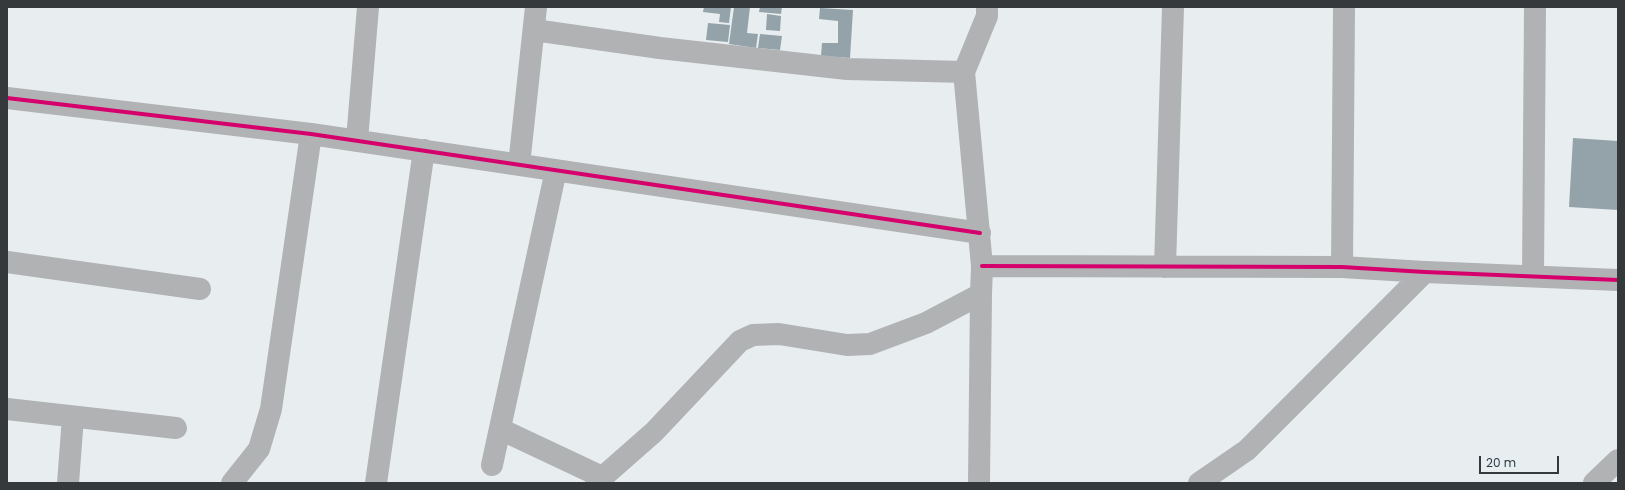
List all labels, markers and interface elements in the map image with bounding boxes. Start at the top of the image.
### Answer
scale bar [1481,448,1561,474]
text: 20 m [1486,454,1516,471]

